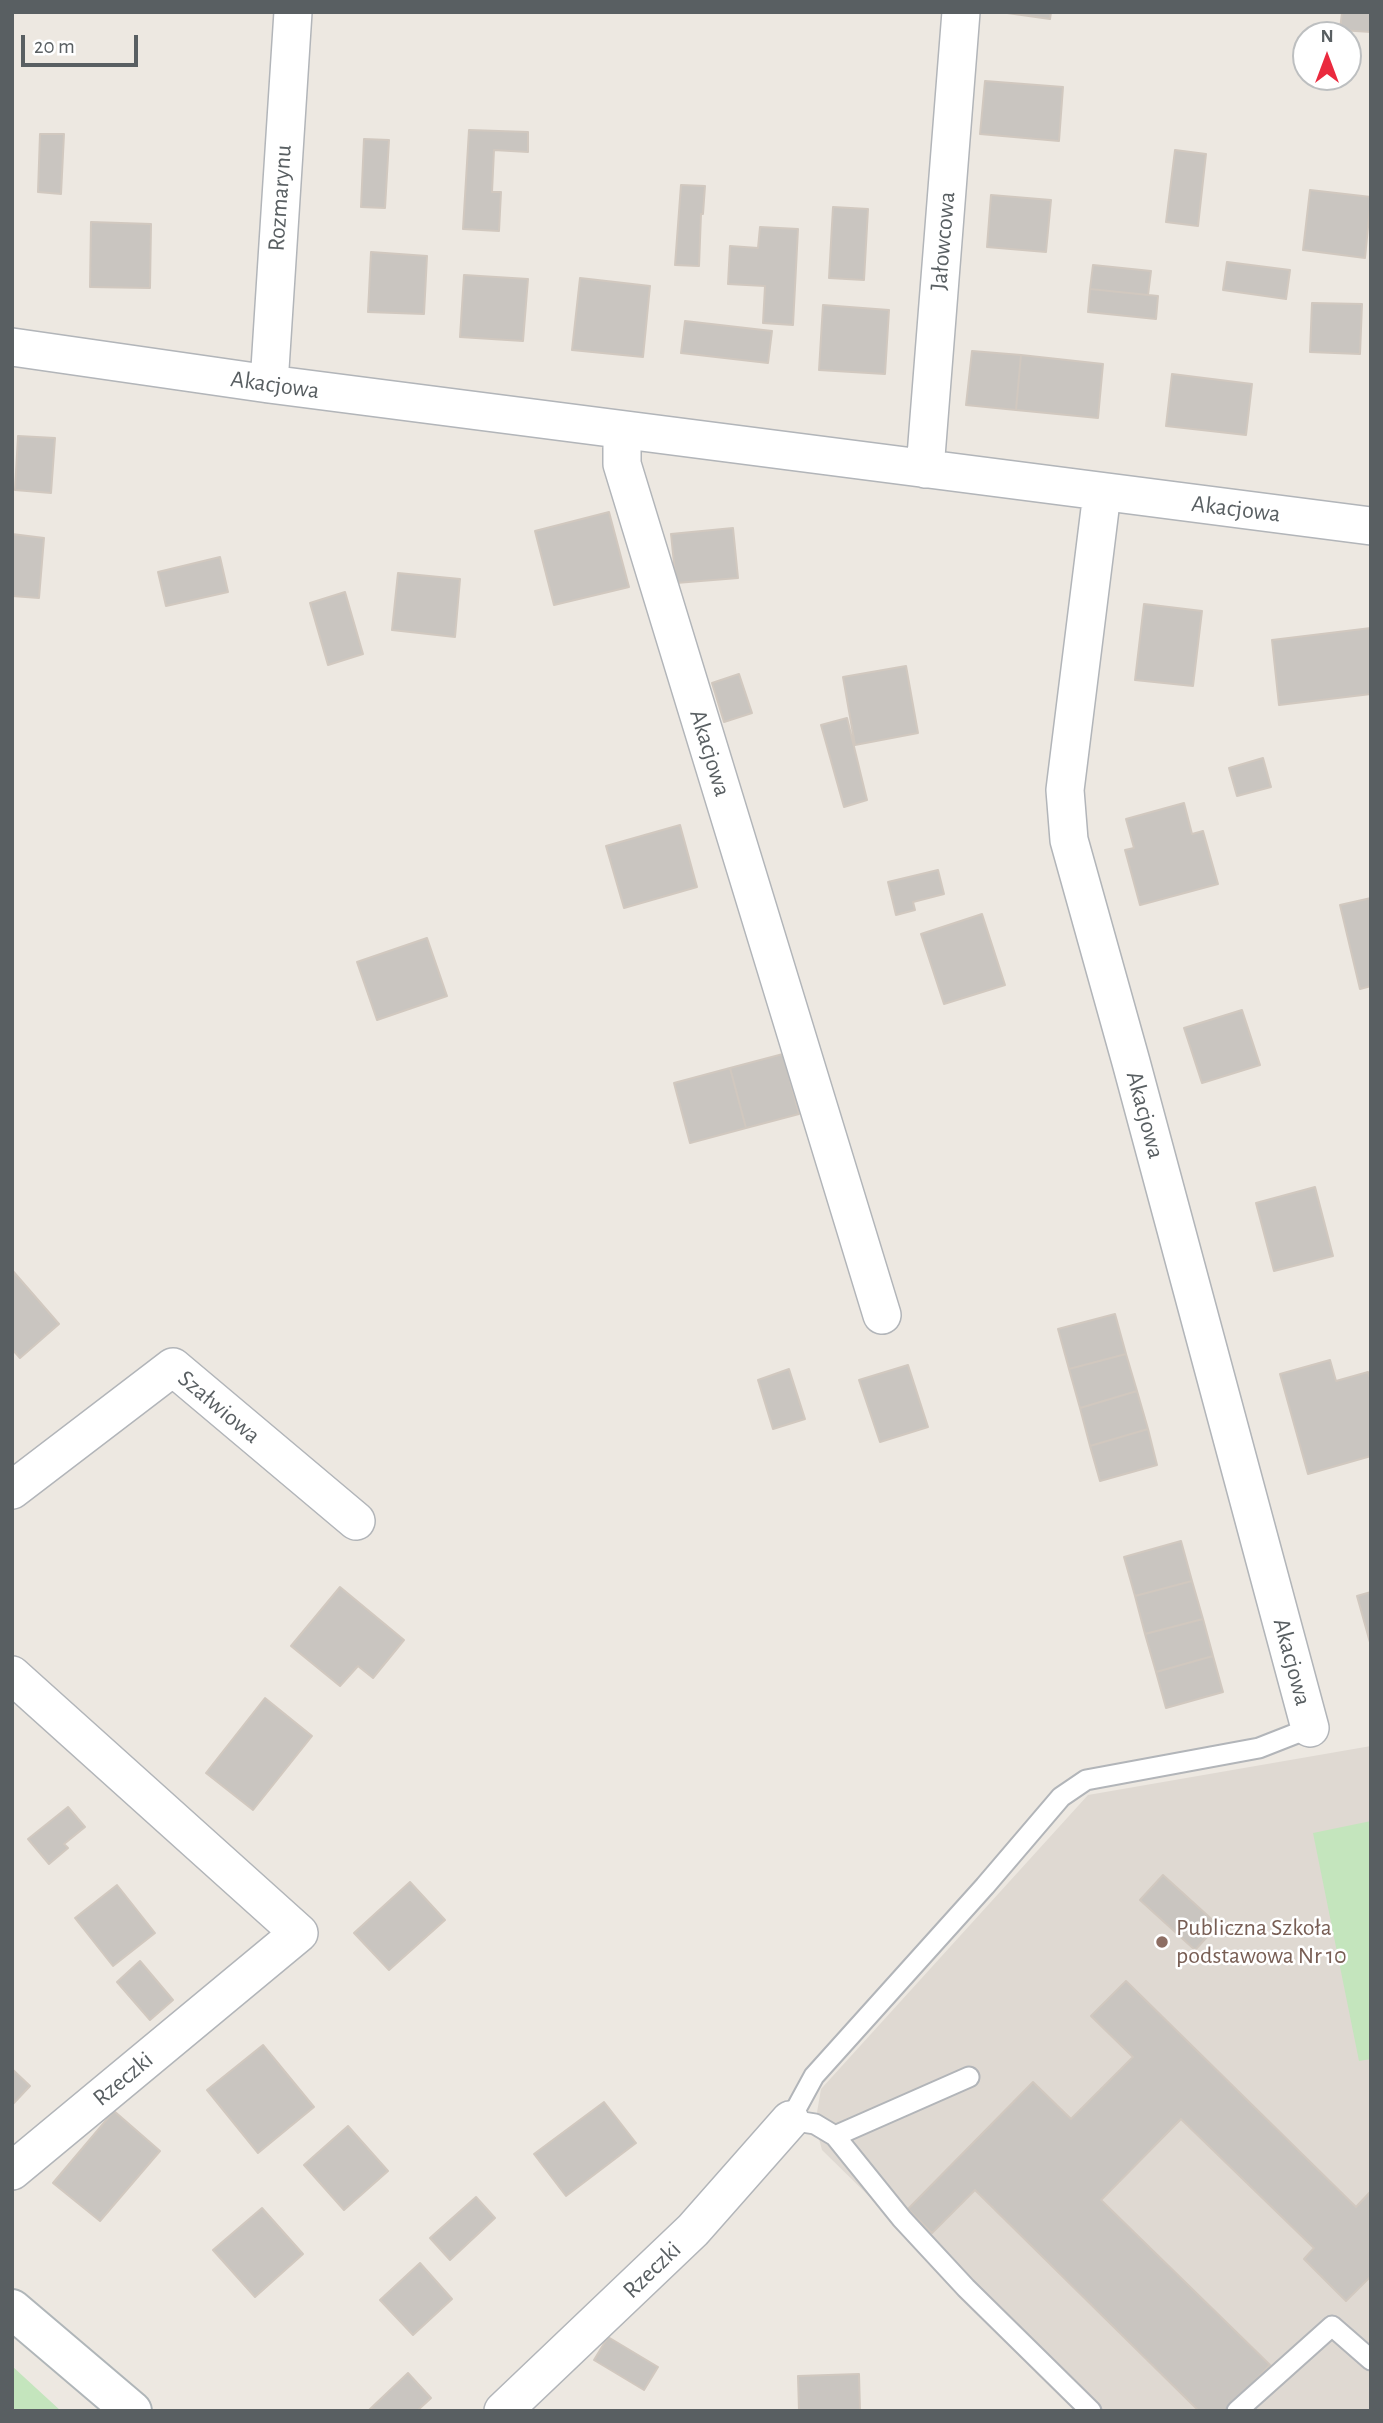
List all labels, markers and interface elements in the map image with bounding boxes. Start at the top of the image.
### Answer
scale bar [24,21,142,65]
north arrow [1292,21,1362,91]
text: N [1320,27,1334,46]
text: 20 m [34,36,75,57]
street label: Rozmarynu [262,144,298,252]
street label: Jałowcowa [924,190,962,292]
street label: Akacjowa [229,365,321,405]
street label: Akacjowa [1190,489,1282,529]
street label: Akacjowa [683,706,737,800]
street label: Akacjowa [1120,1068,1170,1162]
street label: Szałwiowa [172,1364,266,1450]
street label: Akacjowa [1267,1615,1317,1709]
place label: Publiczna Szkoła podstawowa Nr 10 [1176,1914,1347,1970]
marker: Publiczna Szkoła podstawowa Nr 10 [1154,1934,1170,1950]
street label: Rzeczki [87,2046,159,2112]
street label: Rzeczki [617,2235,687,2305]

